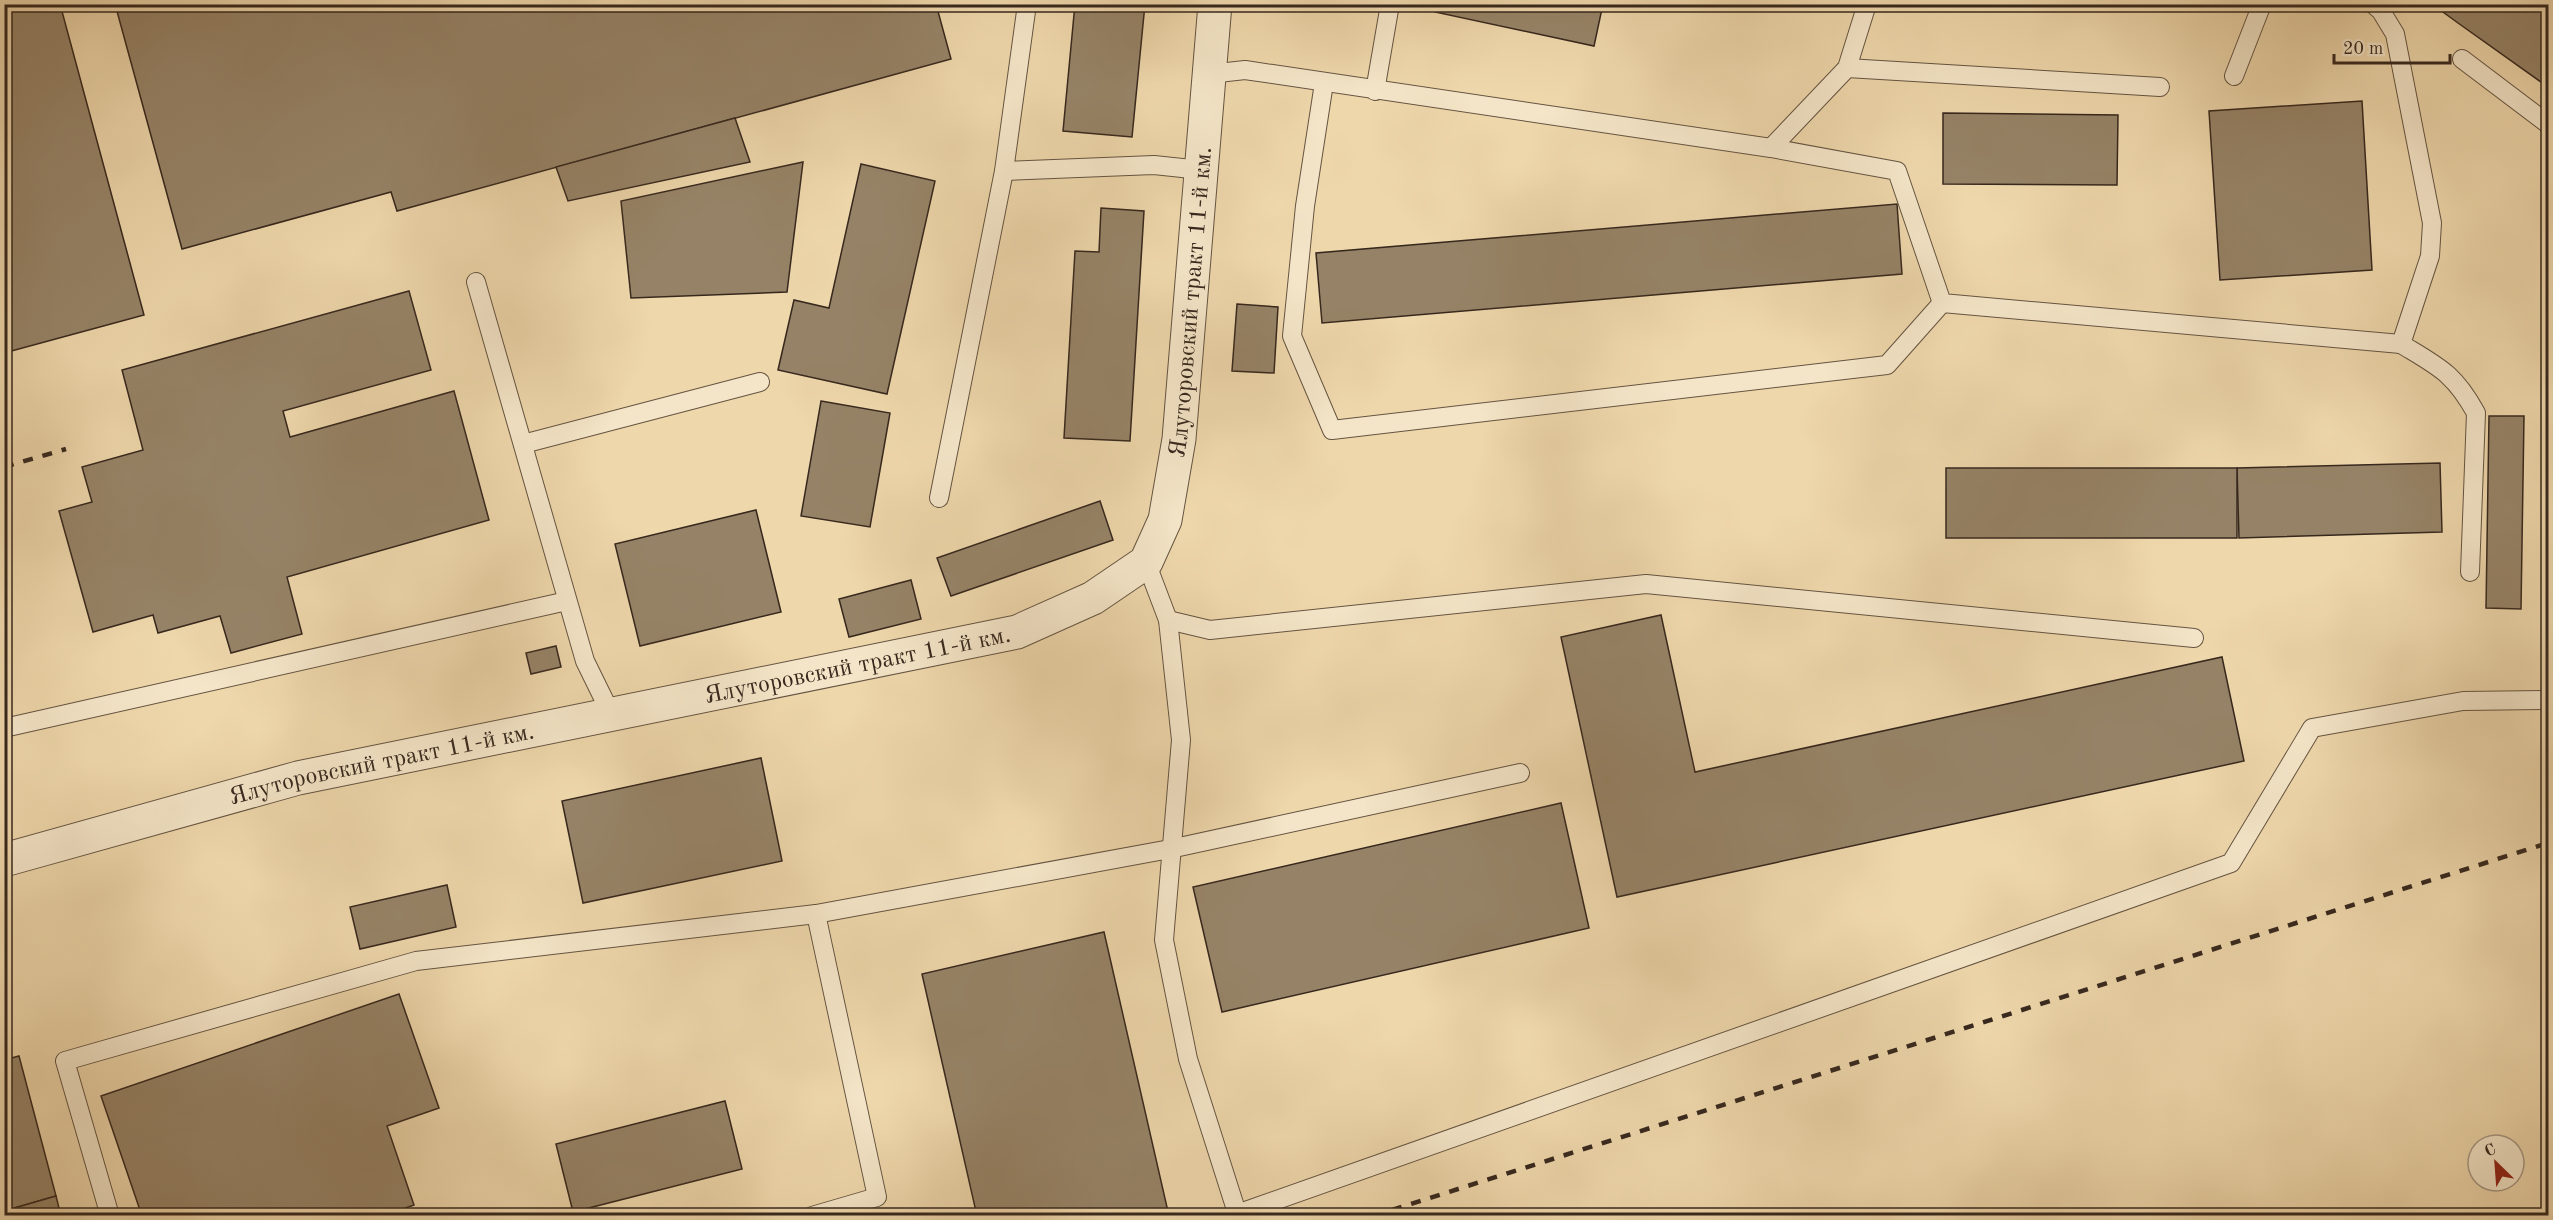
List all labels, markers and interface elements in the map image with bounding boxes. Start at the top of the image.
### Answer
scale bar [2334,27,2450,65]
text: 20 m [2343,40,2383,58]
street label: Ялуторовский тракт 11-й км. [1166,146,1217,460]
street label: Ялуторовский тракт 11-й км. [703,624,1013,709]
street label: Ялуторовский тракт 11-й км. [227,720,537,811]
north arrow [2466,1133,2526,1193]
text: С [2482,1142,2499,1161]

